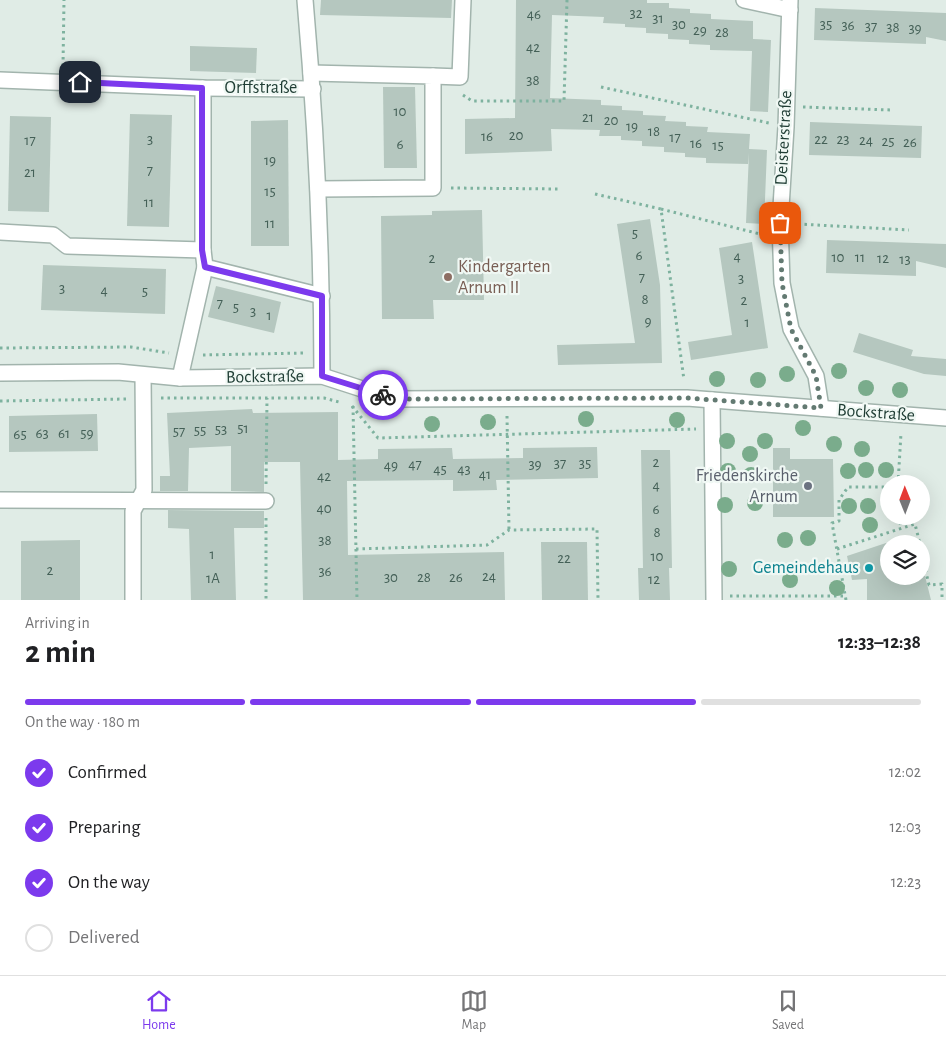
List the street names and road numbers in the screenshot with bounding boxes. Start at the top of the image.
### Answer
street label: Orffstraße [225,79,297,97]
street label: Deisterstraße [773,90,795,186]
street label: Bockstraße [226,367,304,387]
street label: Bockstraße [836,401,916,425]

